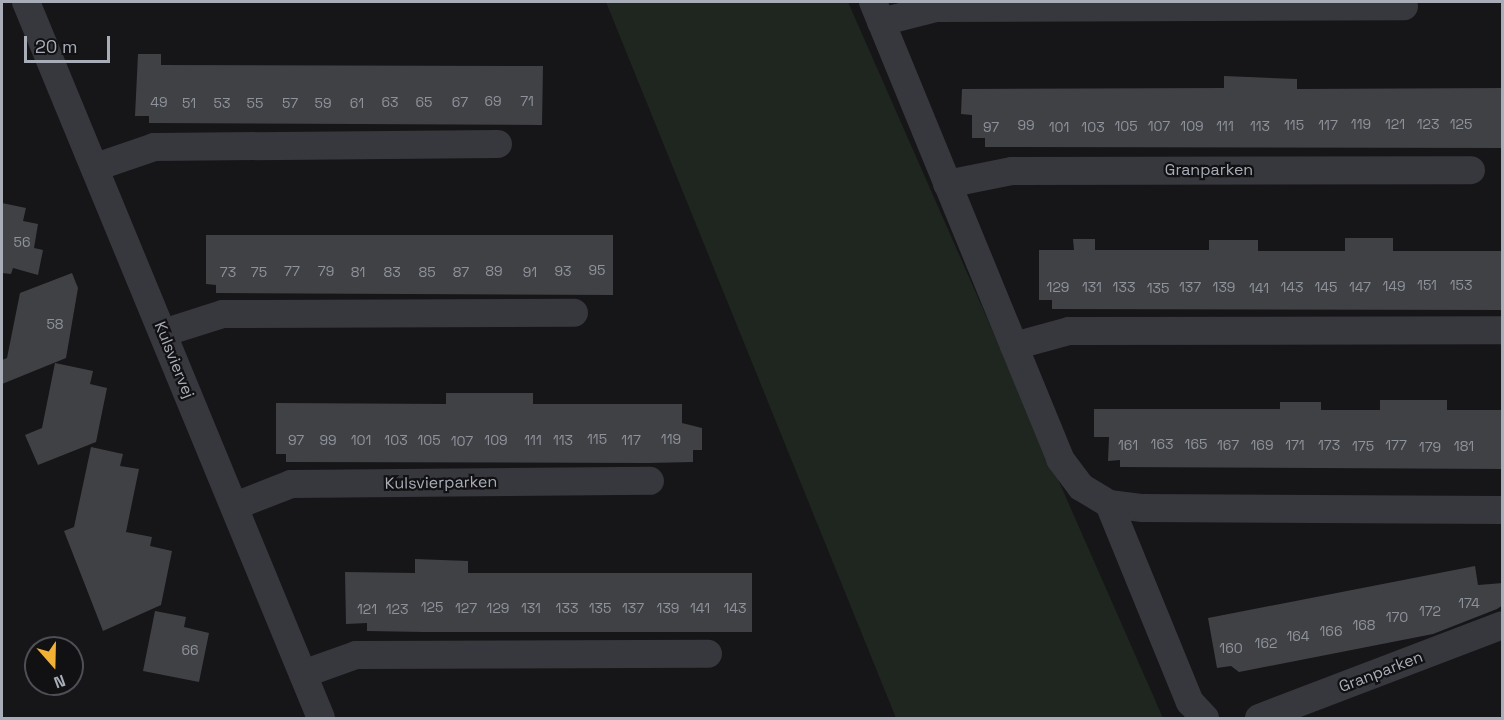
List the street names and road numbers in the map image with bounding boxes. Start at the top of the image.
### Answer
street label: Granparken [1165,160,1253,180]
street label: Kulsviervej [150,319,198,401]
street label: Kulsvierparken [385,472,497,494]
street label: Granparken [1336,647,1426,697]

